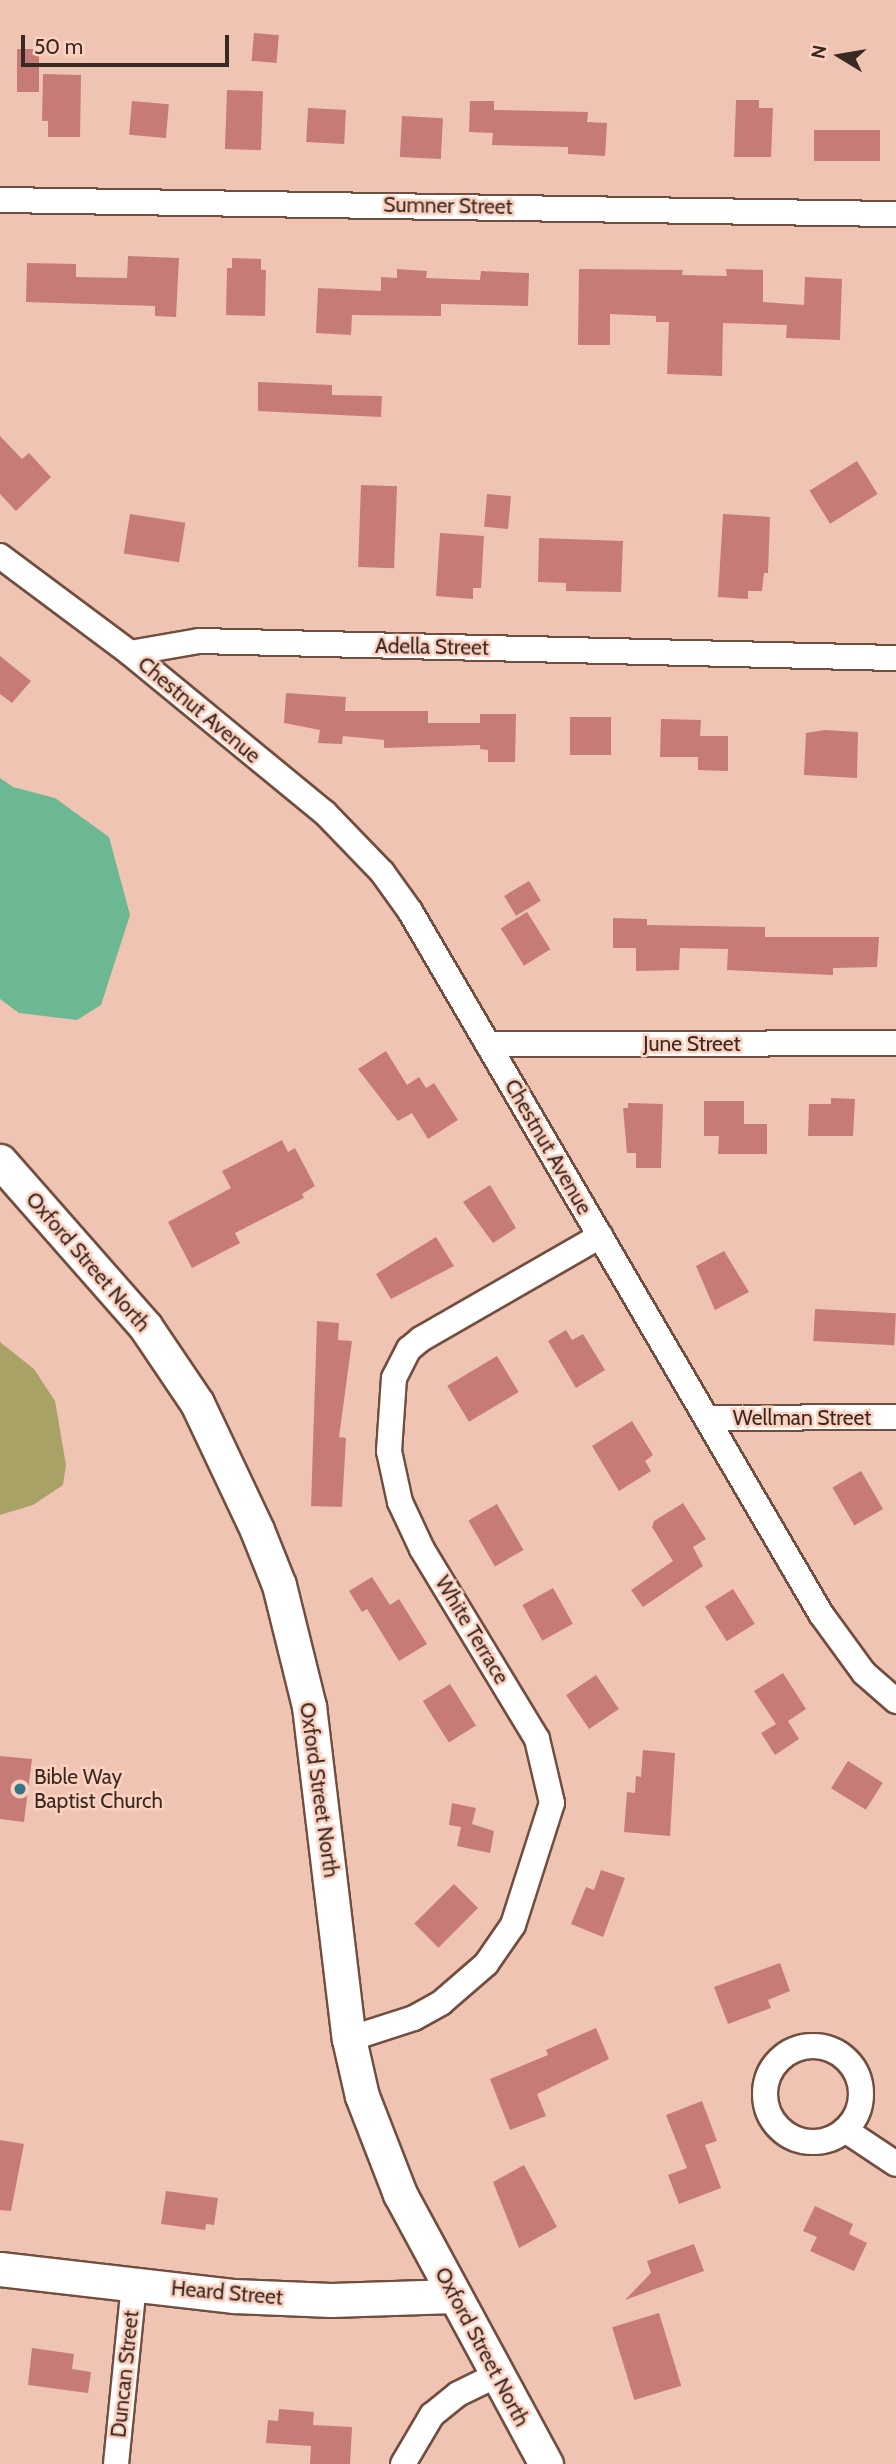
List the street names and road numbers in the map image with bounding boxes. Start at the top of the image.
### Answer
street label: Sumner Street [383,192,513,220]
street label: Adella Street [375,633,489,661]
street label: Chestnut Avenue [133,652,265,768]
street label: June Street [643,1031,741,1057]
street label: Chestnut Avenue [499,1075,597,1219]
street label: Oxford Street North [21,1187,155,1337]
street label: Wellman Street [733,1405,871,1431]
street label: White Terrace [430,1571,514,1689]
street label: Oxford Street North [294,1701,344,1879]
street label: Oxford Street North [429,2263,535,2431]
street label: Heard Street [170,2276,284,2310]
street label: Duncan Street [106,2309,144,2439]

